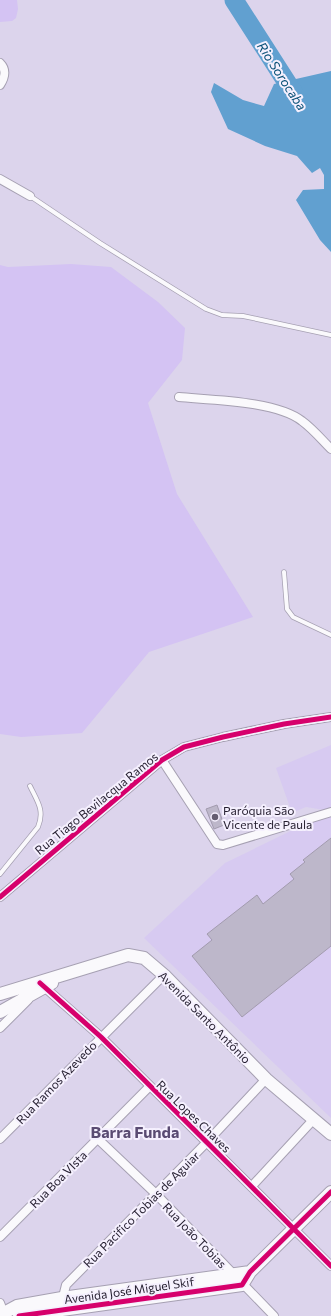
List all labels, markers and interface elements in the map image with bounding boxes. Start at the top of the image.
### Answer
water label: Rio Sorocaba [254,39,310,113]
street label: Rua Tiago Bevilacqua Ramos [32,749,160,857]
place label: Paróquia São Vicente de Paula [223,803,312,831]
marker: Paróquia São Vicente de Paula [210,812,220,822]
street label: Avenida Santo Antônio [156,968,254,1066]
street label: Rua Ramos Azevedo [13,1038,99,1126]
street label: Rua Lopes Chaves [154,1077,234,1155]
district label: Barra Funda [91,1122,179,1141]
street label: Rua Boa VIsta [27,1148,89,1210]
street label: Rua Pacifico Tobias de Aguiar [80,1148,202,1270]
street label: Rua João Tobias [160,1199,230,1271]
street label: Avenida José Miguel Skif [63,1274,195,1307]

